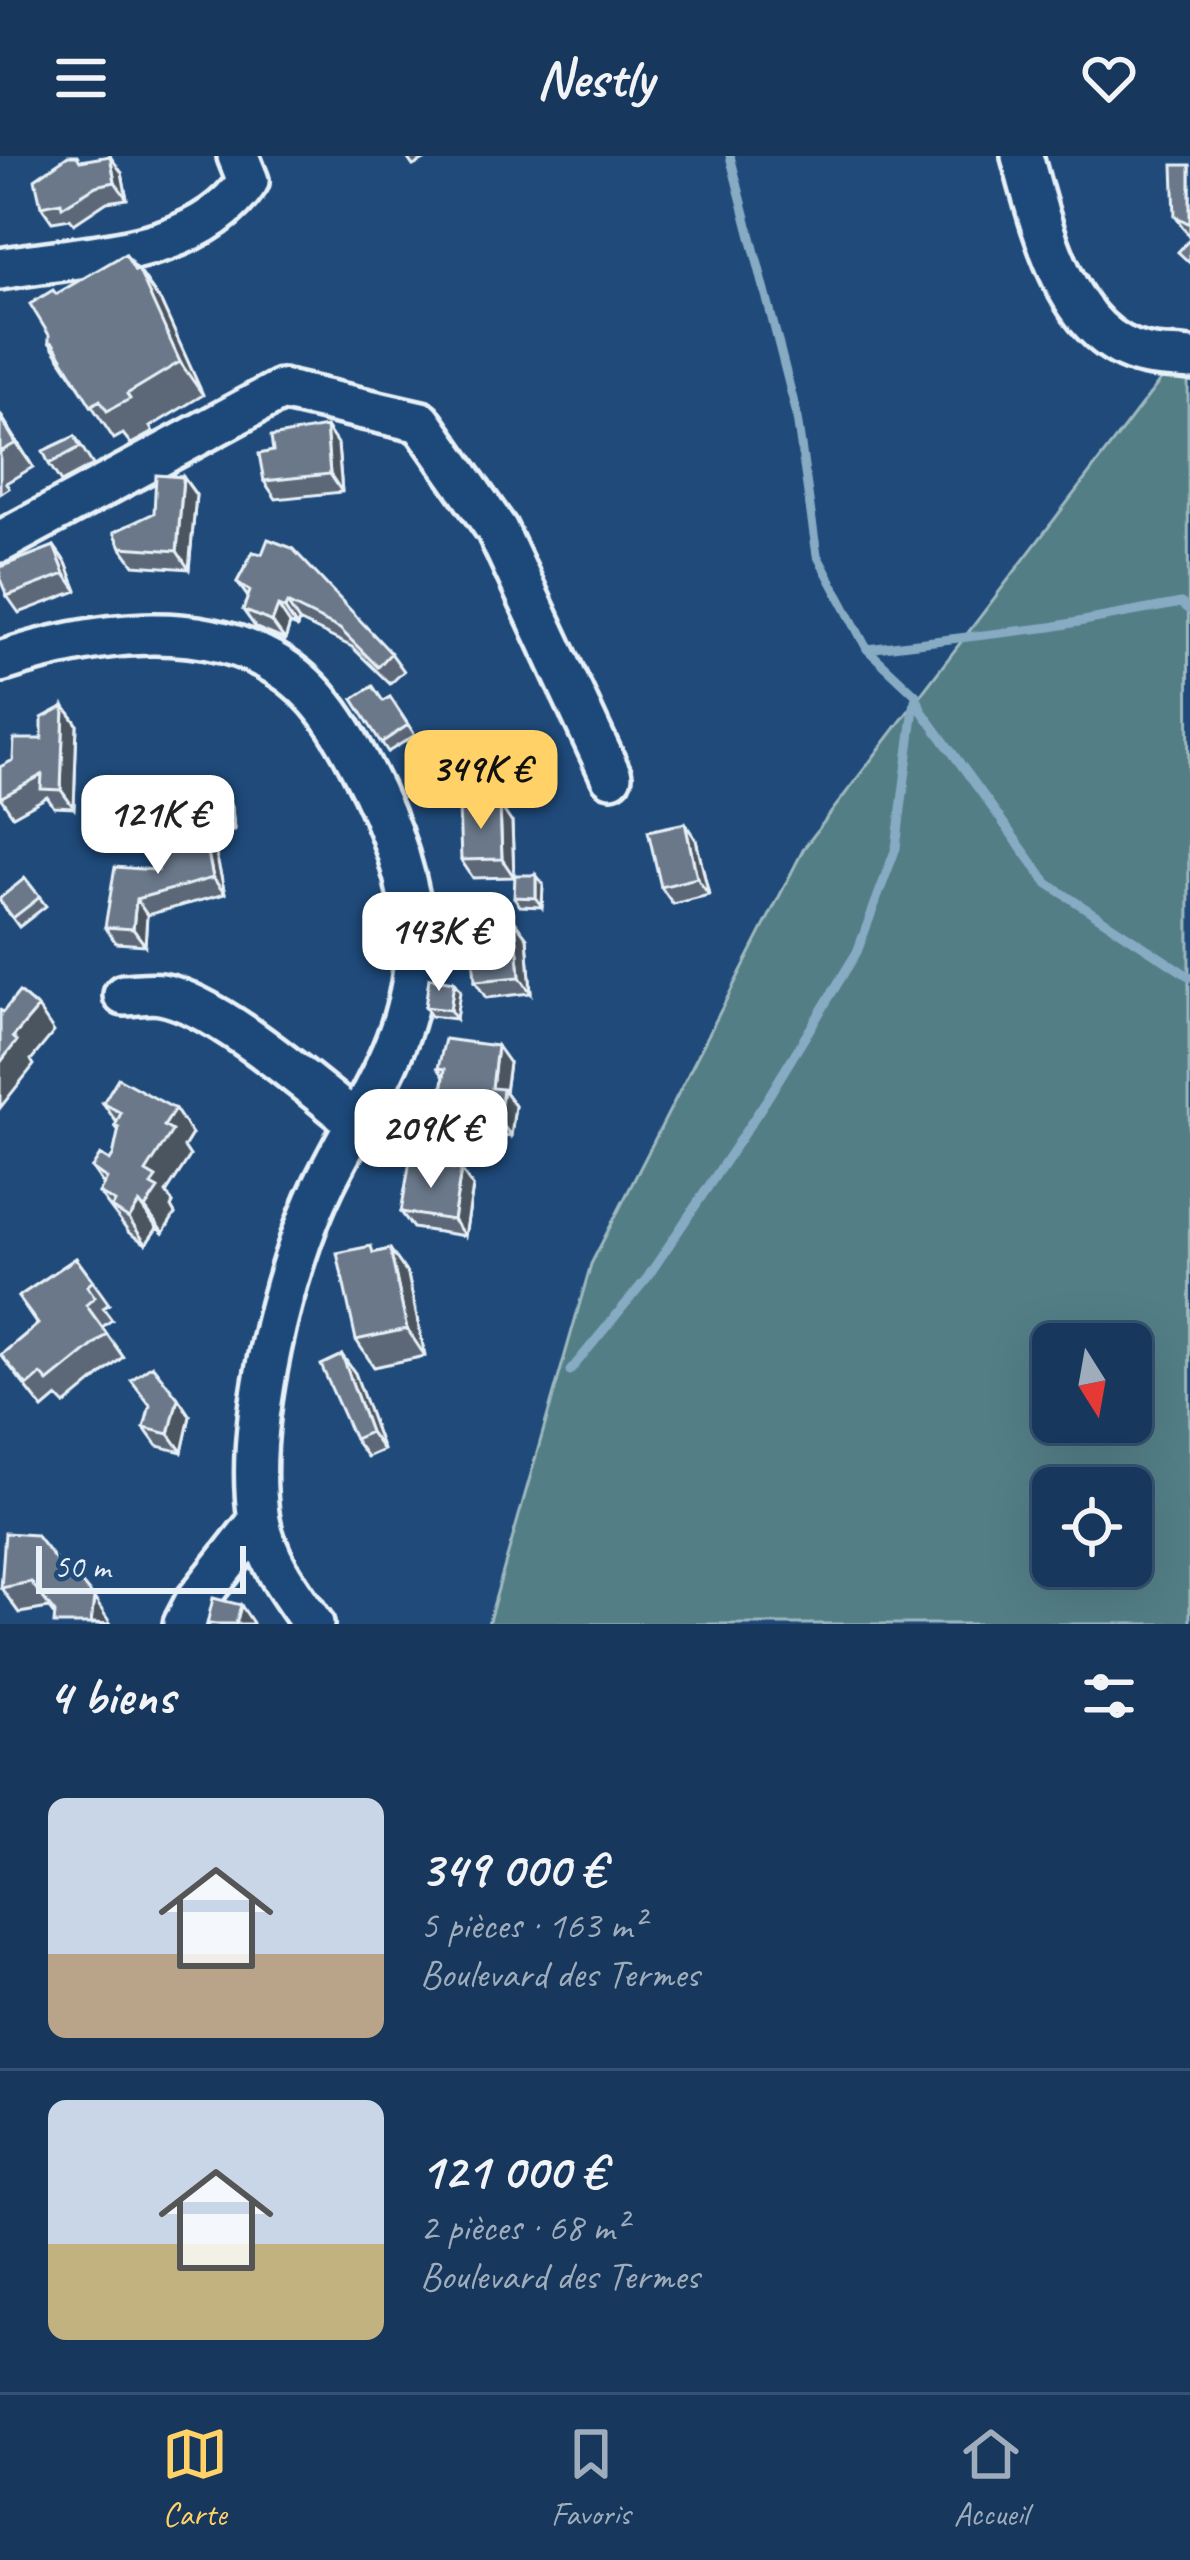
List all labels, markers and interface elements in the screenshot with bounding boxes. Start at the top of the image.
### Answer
text: Nestly [537,44,653,112]
icon: menu [48,45,114,111]
icon: heart [1076,45,1142,111]
pin: 349K € [383,730,579,832]
text: 349K € [432,744,530,793]
pin: 121K € [60,775,256,877]
text: 121K € [108,789,208,838]
pin: 143K € [341,892,537,994]
text: 143K € [389,906,489,955]
pin: 209K € [333,1089,529,1191]
text: 209K € [382,1103,480,1152]
north arrow [1032,1323,1152,1443]
map controls [1032,1323,1152,1587]
button: locate [1032,1467,1152,1587]
scale bar [36,1540,246,1593]
text: 50 m [54,1546,110,1588]
icon: filters [1076,1663,1142,1729]
text: 4 biens [48,1664,174,1728]
text: 349 000 € [420,1837,605,1901]
icon: home [144,1846,288,1990]
text: 5 pièces · 163 m² [420,1901,644,1950]
text: Boulevard des Termes [420,1950,699,1999]
text: 121 000 € [420,2139,605,2203]
icon: home [144,2148,288,2292]
text: 2 pièces · 68 m² [420,2203,627,2252]
text: Boulevard des Termes [420,2252,699,2301]
tab: Carte [162,2421,228,2535]
tab: Favoris [551,2421,631,2535]
tab: Accueil [954,2421,1028,2535]

